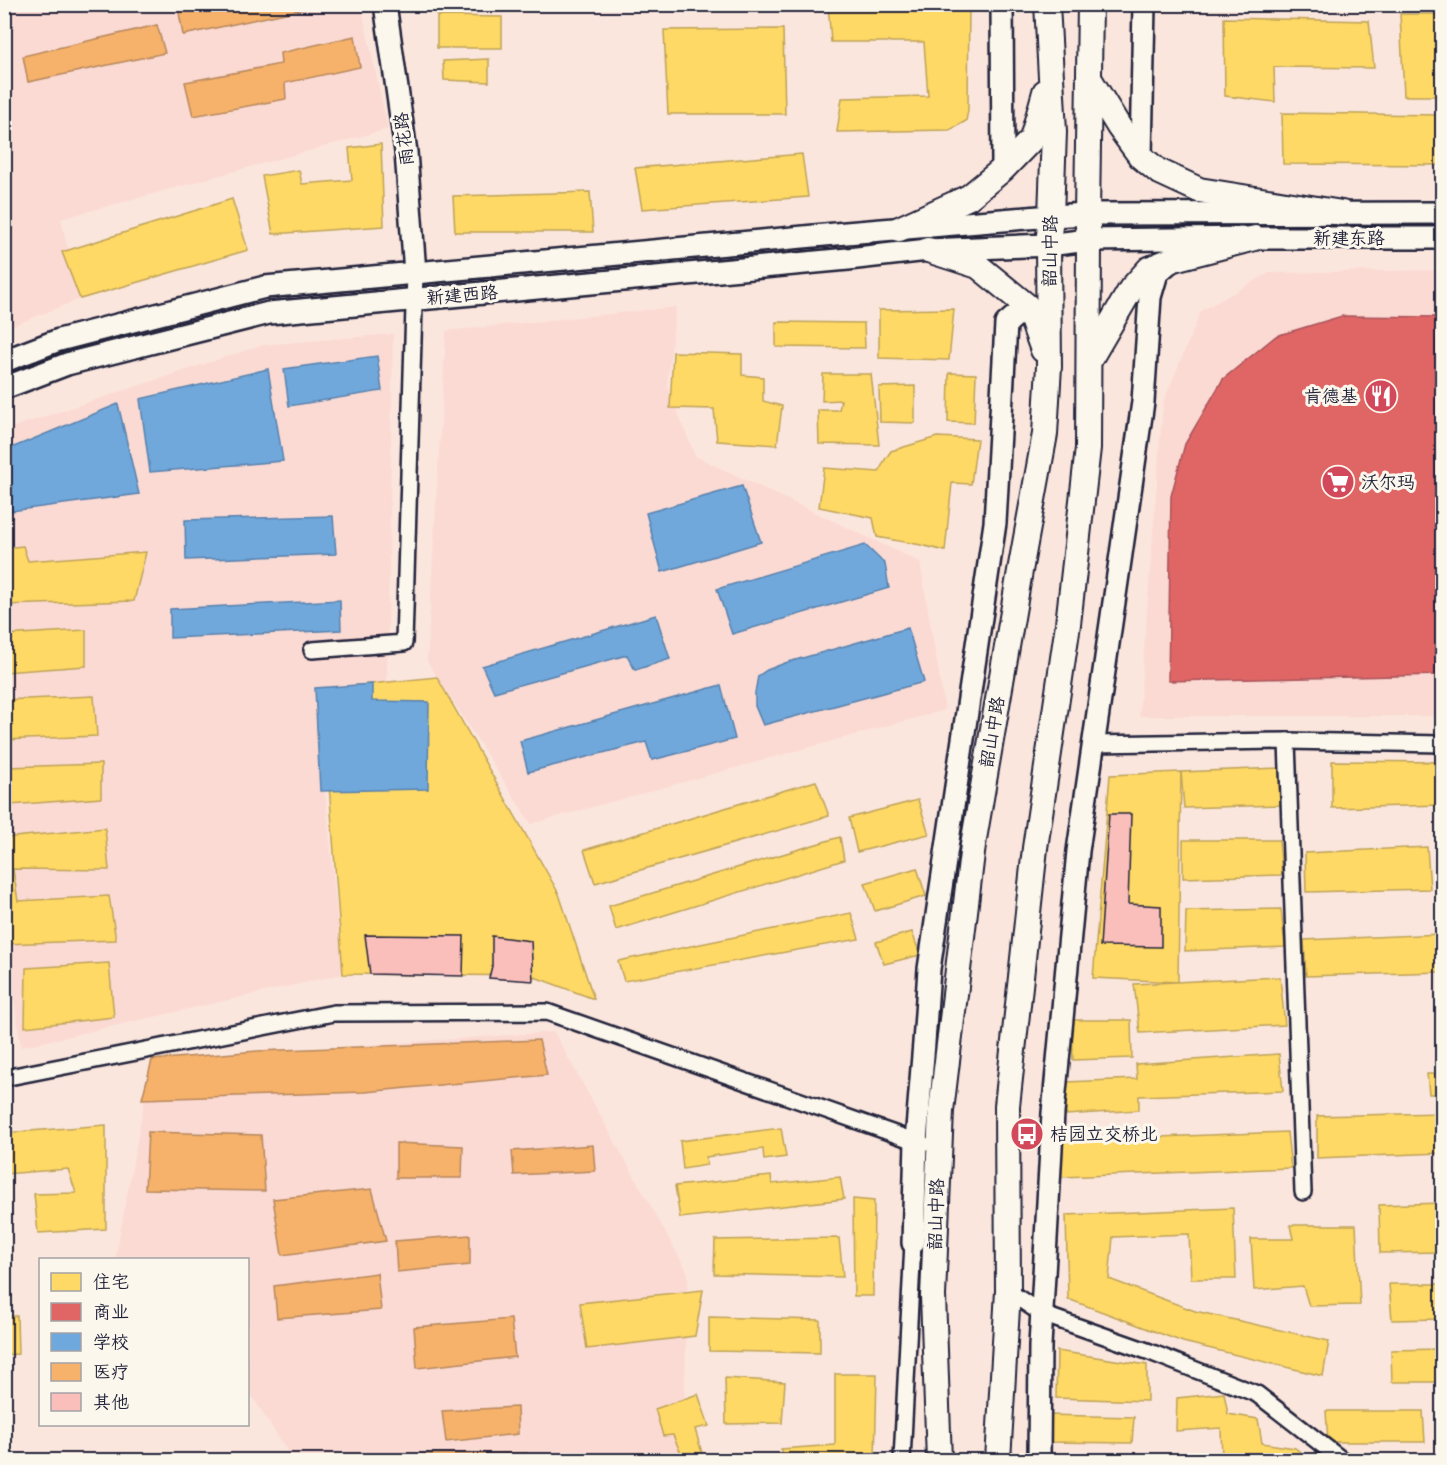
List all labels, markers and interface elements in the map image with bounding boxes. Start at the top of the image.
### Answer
street label: 雨花路 [389,111,420,167]
street label: 韶山中路 [1037,215,1064,287]
street label: 新建东路 [1313,226,1385,251]
street label: 新建西路 [425,280,499,311]
restaurant icon: 肯德基 [1363,378,1399,414]
place label: 肯德基 [1304,384,1358,409]
supermarket icon: 沃尔玛 [1320,464,1356,500]
place label: 沃尔玛 [1361,470,1415,495]
street label: 韶山中路 [974,694,1011,770]
bus stop icon: 桔园立交桥北 [1009,1116,1045,1152]
place label: 桔园立交桥北 [1050,1122,1158,1147]
street label: 韶山中路 [923,1178,950,1250]
legend [39,1258,249,1426]
text: 住宅 [93,1270,129,1295]
text: 商业 [93,1300,129,1325]
text: 学校 [93,1330,129,1355]
text: 医疗 [93,1360,129,1385]
text: 其他 [93,1390,129,1415]

